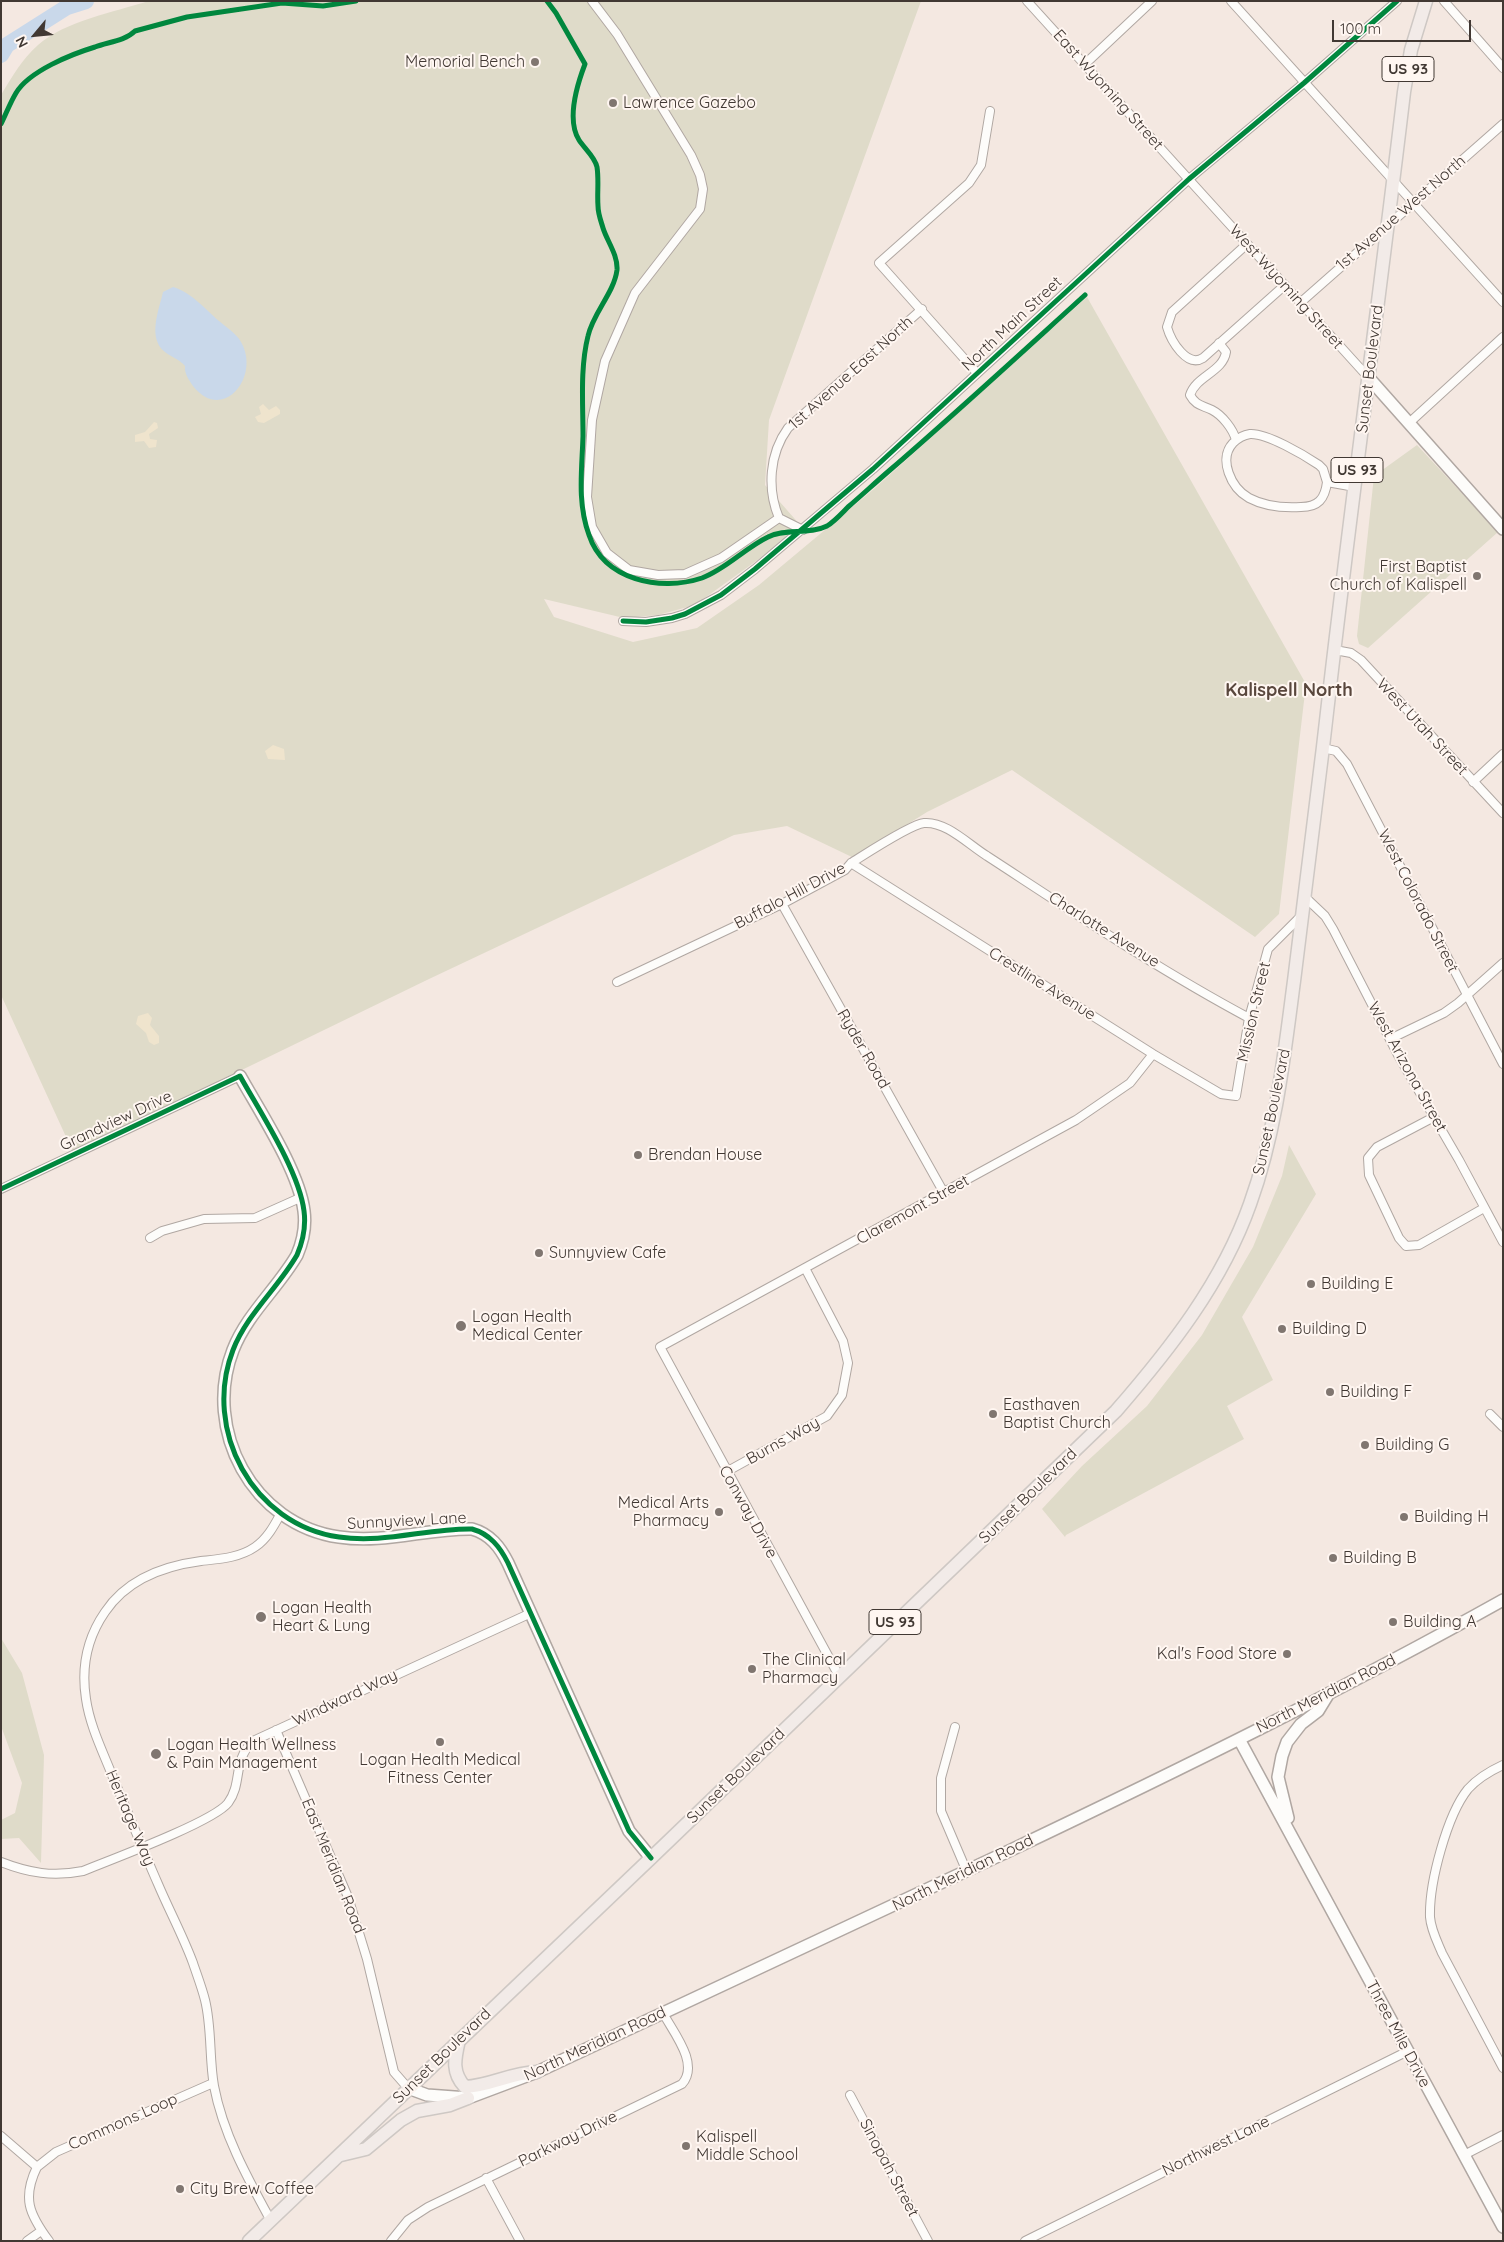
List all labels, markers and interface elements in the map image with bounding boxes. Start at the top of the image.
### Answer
north arrow [10,10,60,60]
scale bar [1334,10,1473,42]
text: 100 m [1340,19,1381,38]
street label: East Wyoming Street [1049,26,1167,154]
text: N [11,33,32,51]
place label: Memorial Bench [405,52,525,72]
marker: Memorial Bench [529,56,541,68]
road number: US 93 [1382,56,1434,82]
place label: Lawrence Gazebo [623,93,756,113]
marker: Lawrence Gazebo [607,97,619,109]
street label: 1st Avenue West North [1332,151,1470,275]
street label: West Wyoming Street [1225,221,1347,353]
street label: North Main Street [958,273,1066,375]
street label: Sunset Boulevard [1353,304,1387,434]
street label: 1st Avenue East North [785,312,917,434]
road number: US 93 [1331,458,1383,482]
place label: First Baptist Church of Kalispell [1330,557,1467,595]
marker: First Baptist Church of Kalispell [1471,570,1483,582]
street label: West Utah Street [1372,675,1472,779]
district label: Kalispell North [1225,680,1353,702]
street label: West Colorado Street [1374,826,1462,976]
street label: Buffalo Hill Drive [731,859,849,933]
street label: Charlotte Avenue [1045,888,1163,972]
street label: Crestline Avenue [985,943,1099,1025]
street label: Mission Street [1233,960,1275,1064]
street label: West Arizona Street [1363,999,1451,1135]
street label: Ryder Road [833,1006,893,1092]
street label: Sunset Boulevard [1249,1047,1295,1177]
street label: Grandview Drive [57,1087,175,1155]
place label: Brendan House [648,1145,762,1165]
marker: Brendan House [632,1149,644,1161]
street label: Claremont Street [853,1171,973,1249]
place label: Sunnyview Cafe [549,1243,666,1263]
marker: Sunnyview Cafe [533,1247,545,1259]
place label: Building E [1321,1274,1393,1294]
marker: Building E [1305,1278,1317,1290]
place label: Logan Health Medical Center [472,1307,583,1345]
marker: Logan Health Medical Center [454,1319,468,1333]
place label: Building D [1292,1319,1367,1339]
marker: Building D [1276,1323,1288,1335]
place label: Building F [1340,1382,1412,1402]
marker: Building F [1324,1386,1336,1398]
place label: Easthaven Baptist Church [1003,1395,1111,1433]
marker: Easthaven Baptist Church [987,1408,999,1420]
street label: Burns Way [743,1413,823,1469]
place label: Building G [1375,1435,1449,1455]
marker: Building G [1359,1439,1371,1451]
street label: Sunset Boulevard [975,1444,1081,1548]
street label: Conway Drive [715,1462,781,1562]
place label: Medical Arts Pharmacy [618,1493,709,1531]
marker: Medical Arts Pharmacy [713,1506,725,1518]
place label: Building H [1414,1507,1489,1527]
street label: Sunnyview Lane [347,1508,467,1534]
marker: Building H [1398,1511,1410,1523]
place label: Building B [1343,1548,1417,1568]
marker: Building B [1327,1552,1339,1564]
place label: Logan Health Heart & Lung [272,1598,372,1636]
marker: Logan Health Heart & Lung [254,1610,268,1624]
road number: US 93 [869,1610,921,1634]
place label: Building A [1403,1612,1477,1632]
marker: Building A [1387,1616,1399,1628]
place label: Kal's Food Store [1157,1644,1277,1664]
marker: Kal's Food Store [1281,1648,1293,1660]
place label: The Clinical Pharmacy [762,1650,846,1688]
street label: North Meridian Road [1253,1650,1399,1738]
marker: The Clinical Pharmacy [746,1663,758,1675]
street label: Windward Way [289,1665,401,1731]
street label: Sunset Boulevard [683,1724,789,1828]
place label: Logan Health Wellness & Pain Management [167,1735,336,1773]
marker: Logan Health Medical Fitness Center [434,1736,446,1748]
marker: Logan Health Wellness & Pain Management [149,1747,163,1761]
place label: Logan Health Medical Fitness Center [359,1750,521,1788]
street label: Heritage Way [101,1767,159,1869]
street label: East Meridian Road [297,1796,369,1936]
street label: North Meridian Road [889,1831,1037,1915]
street label: Three Mile Drive [1362,1977,1434,2091]
street label: North Meridian Road [521,2003,669,2085]
street label: Sunset Boulevard [389,2004,495,2108]
street label: Commons Loop [65,2089,181,2155]
street label: Parkway Drive [515,2107,621,2171]
street label: Northwest Lane [1159,2112,1273,2180]
street label: Sinopah Street [855,2116,923,2220]
place label: Kalispell Middle School [696,2127,798,2165]
marker: Kalispell Middle School [680,2140,692,2152]
place label: City Brew Coffee [190,2179,314,2199]
marker: City Brew Coffee [174,2183,186,2195]

